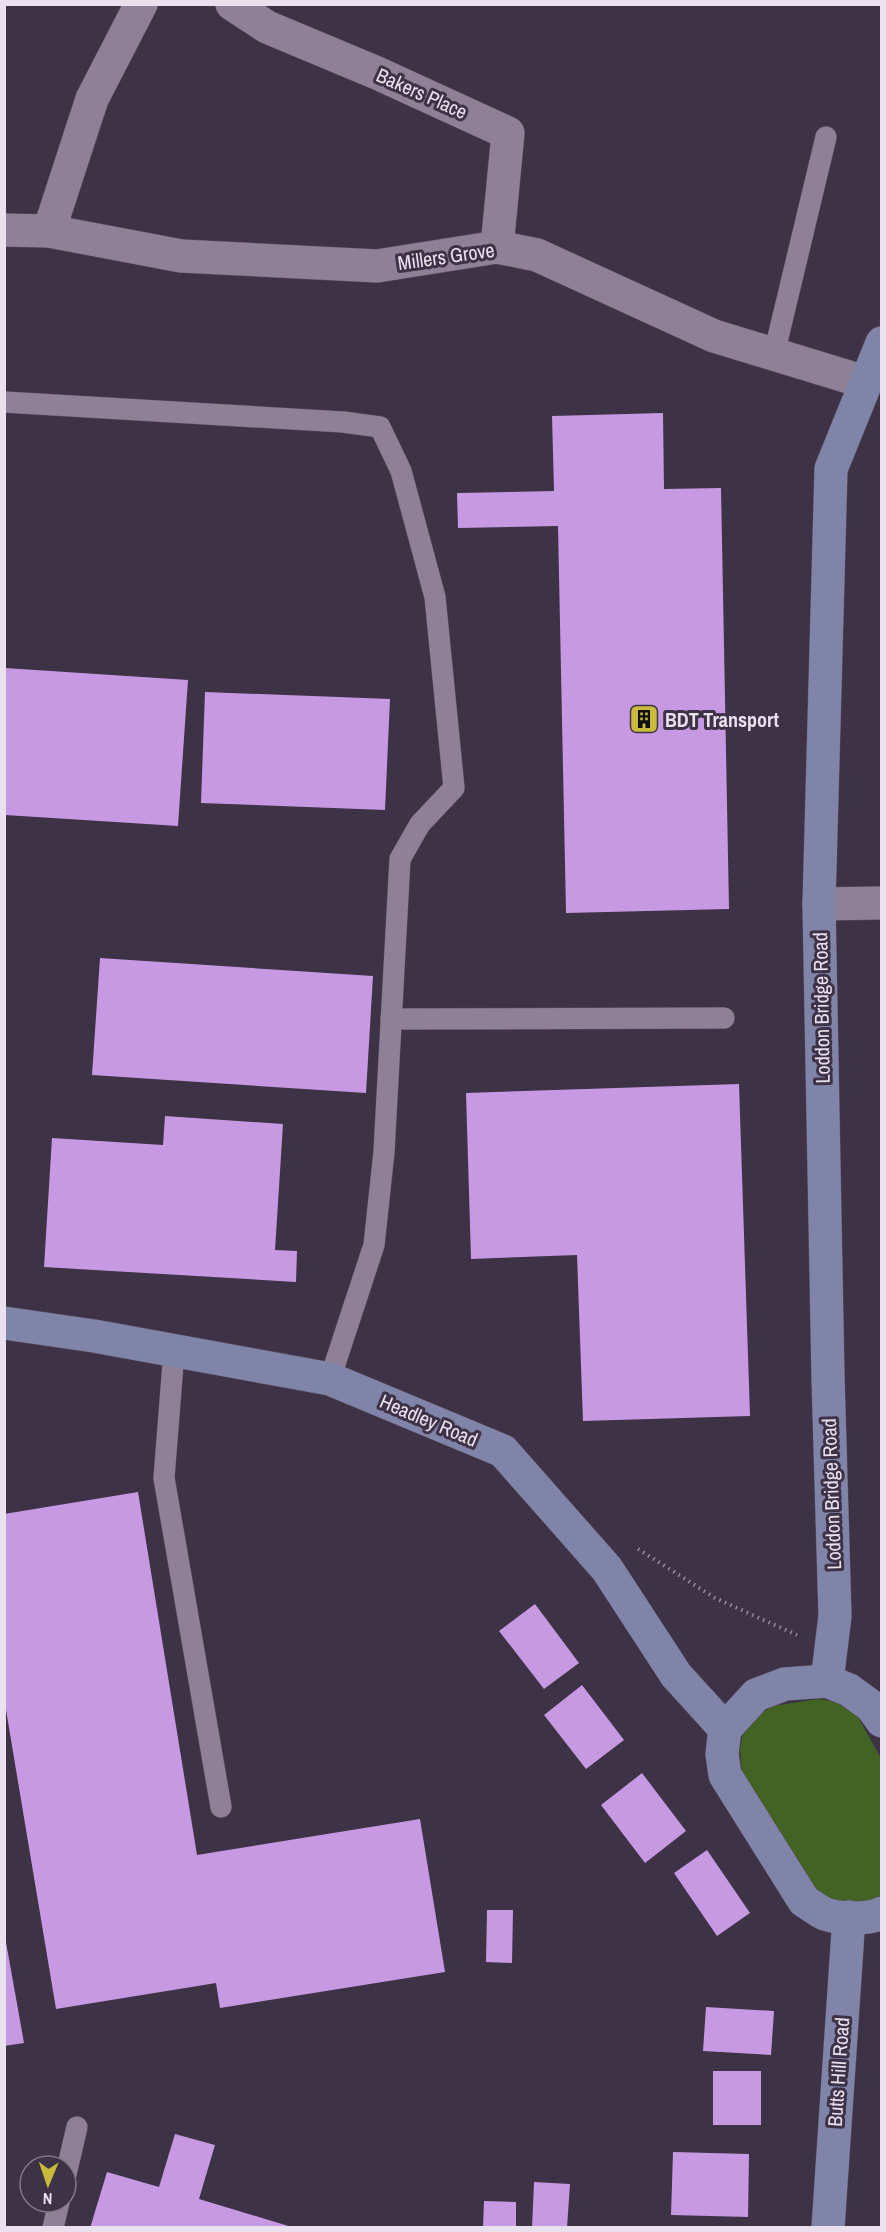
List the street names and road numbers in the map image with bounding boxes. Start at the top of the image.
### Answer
street label: Bakers Place [372,61,472,125]
street label: Millers Grove [396,236,496,276]
street label: Loddon Bridge Road [806,932,836,1084]
street label: Headley Road [376,1387,482,1453]
street label: Loddon Bridge Road [815,1418,847,1570]
street label: Butts Hill Road [821,2016,855,2128]

